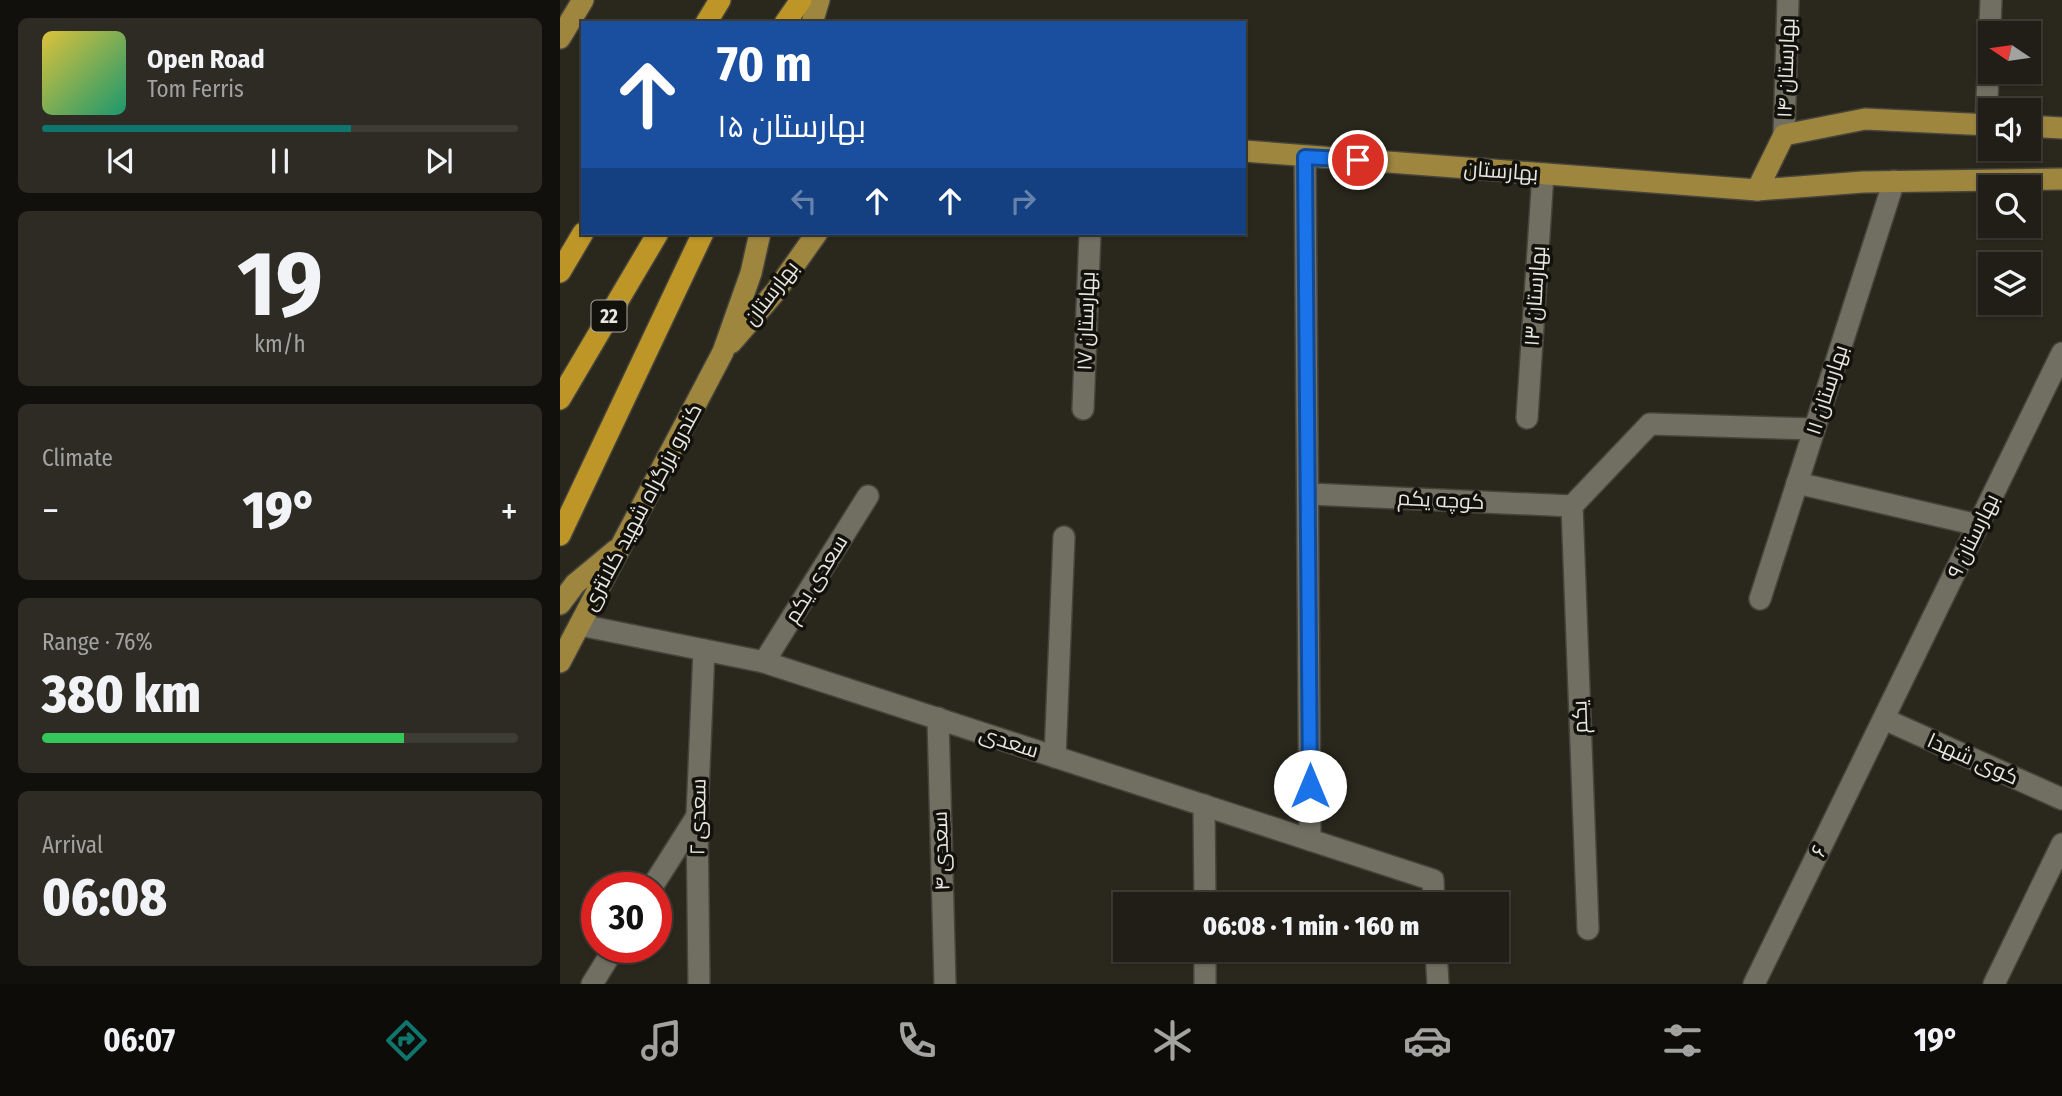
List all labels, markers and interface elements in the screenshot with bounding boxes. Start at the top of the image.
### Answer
street label: ۱۴ بهارستان [1771,17,1801,119]
north arrow [1978,21,2040,84]
map controls [1978,21,2041,315]
text: 70 m [717,35,812,94]
text: Open Road [147,44,265,75]
icon: ahead [602,49,693,140]
text: Tom Ferris [147,75,244,103]
button: sound [1978,98,2041,161]
text: ۱۵ بهارستان [717,107,866,145]
pin [1328,130,1388,190]
icon: arrive [1339,141,1377,179]
icon: previous [102,142,140,180]
icon: pause [261,142,299,180]
icon: next [420,142,458,180]
street label: بهارستان [1463,155,1539,187]
button: search [1978,175,2041,238]
icon: left [785,182,823,220]
icon: ahead [858,182,896,220]
icon: ahead [931,182,969,220]
icon: right [1004,182,1042,220]
text: 19 [237,230,323,339]
street label: ۱۳ بهارستان [1519,245,1551,347]
button: layers [1978,252,2041,315]
street label: بهارستان [738,255,804,331]
street label: ۱۷ بهارستان [1071,271,1101,371]
road number: 22 [592,300,626,332]
text: km/h [254,330,306,358]
street label: ۱۱ بهارستان [1800,342,1854,438]
street label: کندرو بزرگراه شهید کلانتری [576,399,708,615]
text: Climate [42,444,113,472]
text: 19° [243,479,317,542]
street label: کوچه یکم [1397,485,1485,516]
text: − [42,488,59,534]
text: + [501,488,518,534]
street label: ۹ بهارستان [1941,490,2005,582]
street label: سعدی یکم [779,530,854,628]
text: Range · 76% [42,628,153,656]
text: 380 km [42,663,201,726]
street label: یکم [1566,699,1595,734]
street label: سعدی [976,720,1042,764]
street label: کوی شهدا [1923,727,2023,791]
position arrow [1273,749,1347,823]
street label: سعدی ۲ [684,778,712,856]
street label: سعدی ۴ [927,811,955,891]
text: Arrival [42,831,103,859]
street label: ۶ [1805,841,1833,861]
text: 06:08 [42,866,167,929]
speed limit sign: 30 [581,872,672,963]
text: 06:08 · 1 min · 160 m [1203,911,1419,942]
icon: directions [382,1016,431,1065]
icon: music [637,1016,686,1065]
icon: phone [892,1016,941,1065]
icon: climate [1148,1016,1197,1065]
icon: car [1403,1016,1452,1065]
icon: filters [1658,1016,1707,1065]
text: 06:07 [103,1021,175,1059]
text: 19° [1914,1021,1959,1059]

